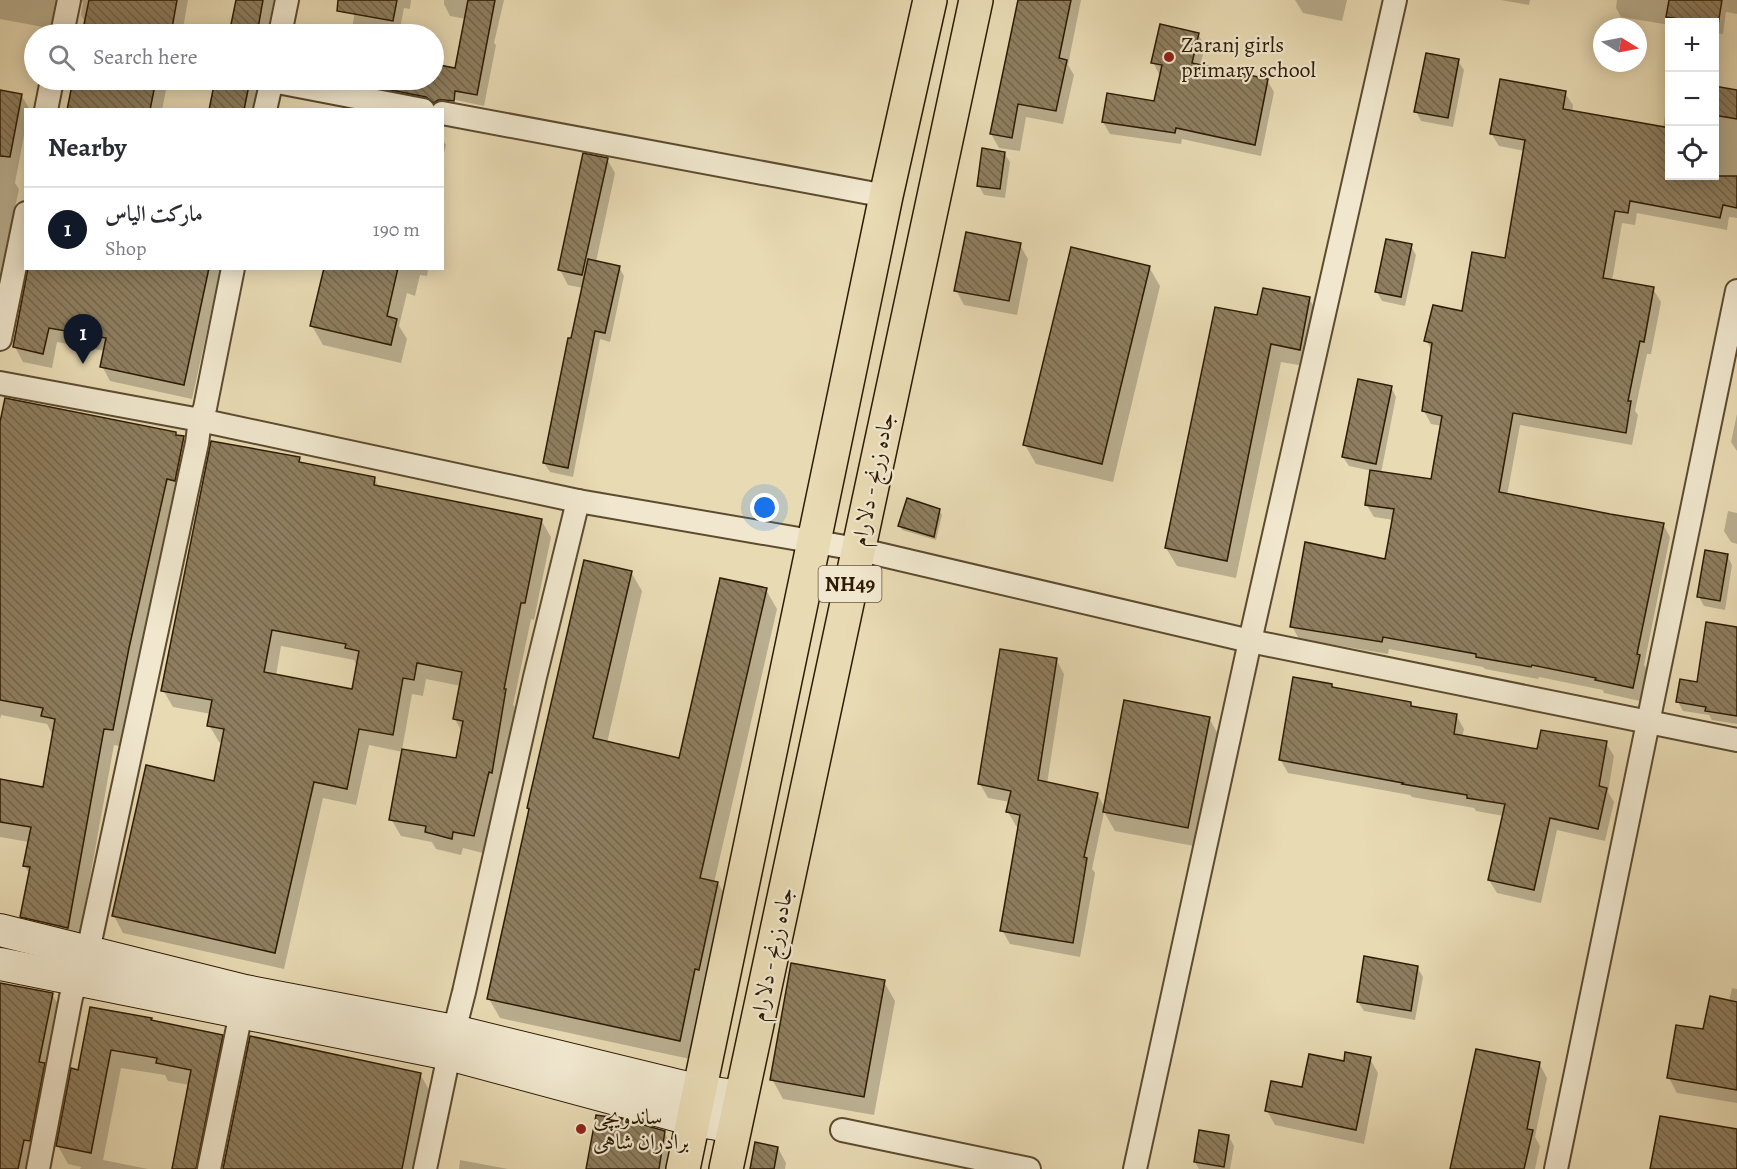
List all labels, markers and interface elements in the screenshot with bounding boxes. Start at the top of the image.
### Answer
north arrow [1593,18,1647,72]
map controls [1665,18,1719,180]
button: + [1665,18,1719,72]
search box [24,24,444,90]
place label: Zaranj girls primary school [1181,30,1316,85]
icon: search [45,41,78,74]
text: Search here [93,42,198,72]
marker: Zaranj girls primary school [1162,50,1176,64]
button: − [1665,72,1719,126]
button: locate [1665,126,1719,180]
text: Nearby [48,130,127,165]
text: مارکت الیاس [105,199,203,229]
text: 1 [64,216,71,243]
text: 190 m [373,216,420,243]
text: Shop [105,235,147,262]
pin: 1 [64,314,103,364]
street label: جاده زرنج - دلارام [844,409,906,550]
your location [750,493,779,522]
road number: NH49 [818,566,882,602]
street label: جاده زرنج - دلارام [743,884,805,1025]
place label: ساندویچی برادران شاهی [593,1102,689,1157]
marker: ساندویچی برادران شاهی [574,1122,588,1136]

